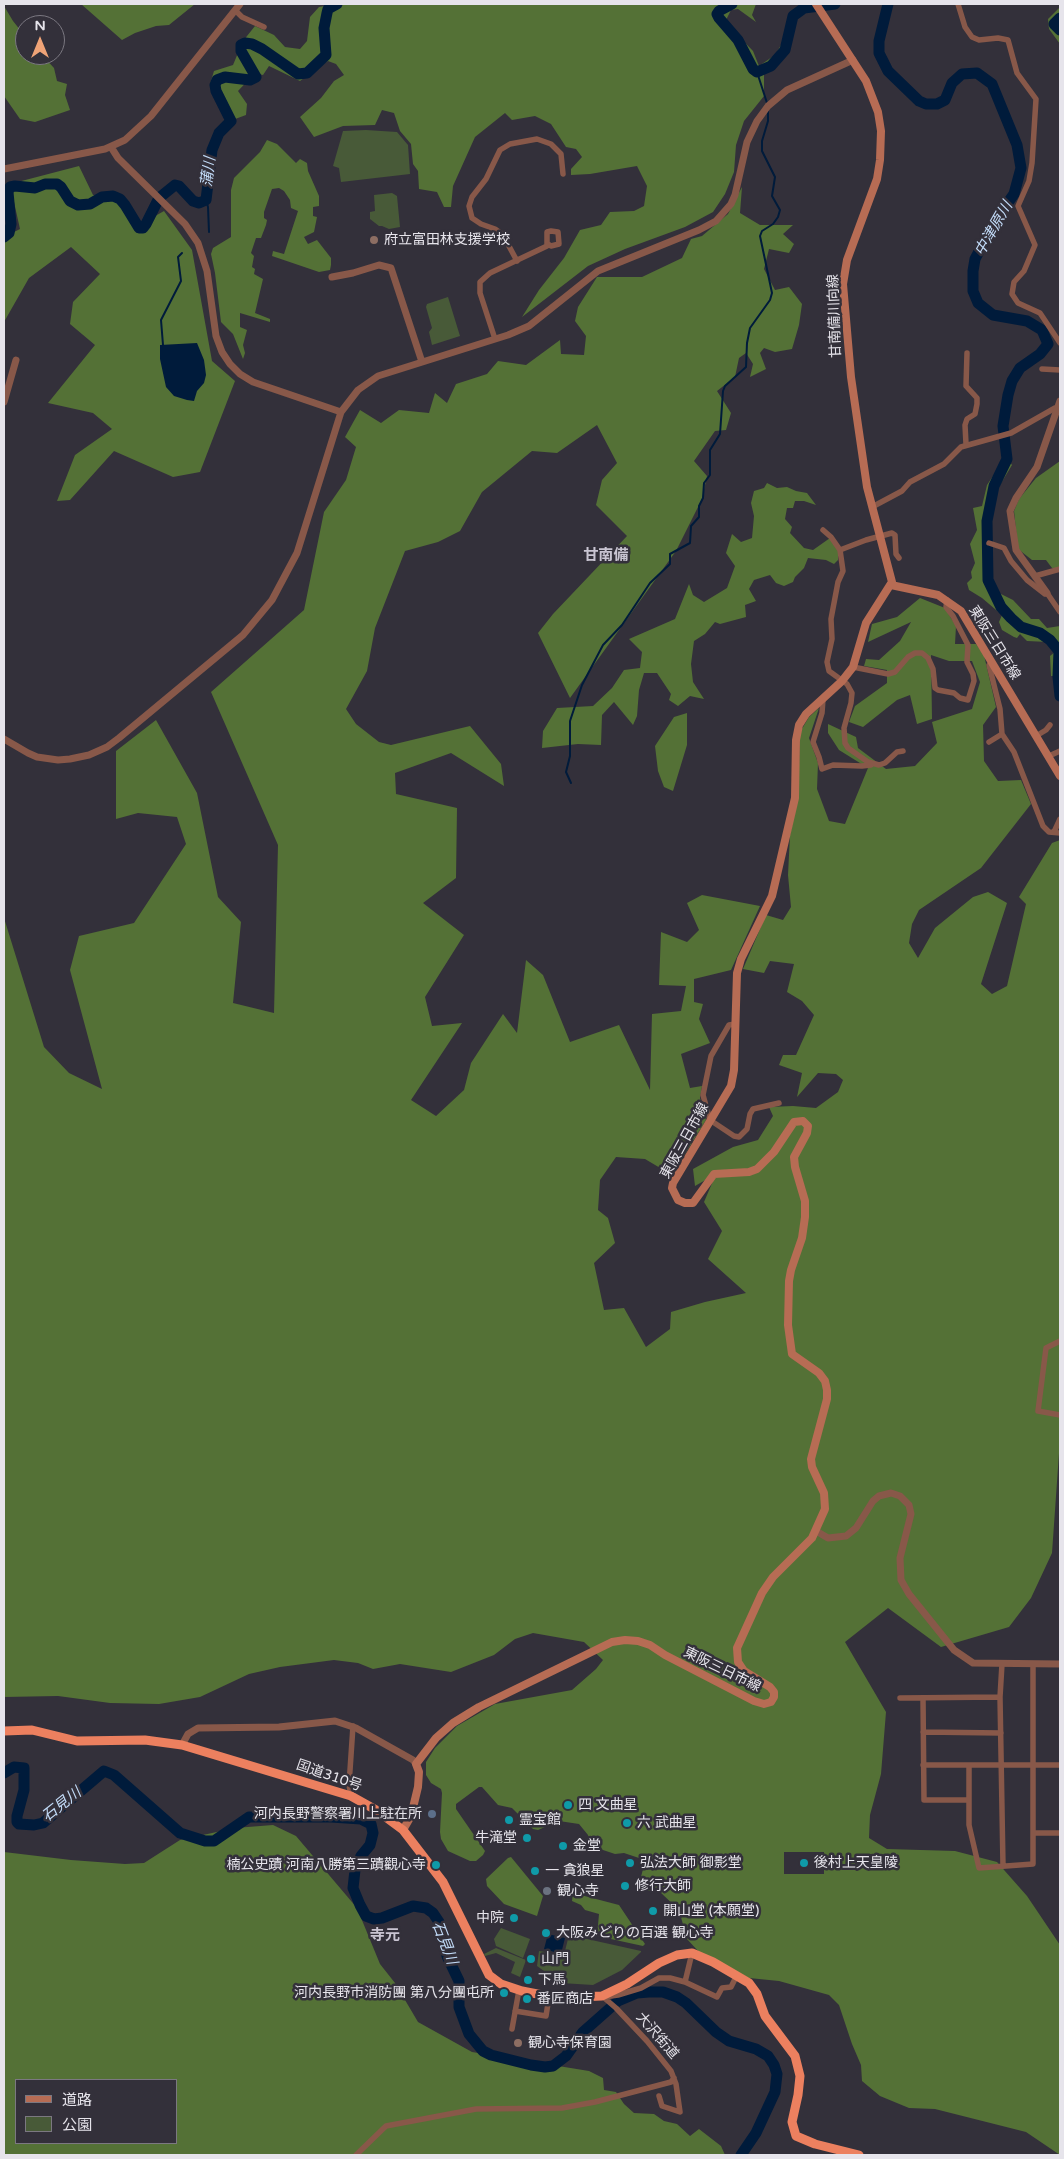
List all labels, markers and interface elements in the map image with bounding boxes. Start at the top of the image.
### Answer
north arrow [15,15,65,65]
text: N [34,17,46,34]
water label: 蒲川 [198,156,220,188]
water label: 中津原川 [971,199,1017,259]
place label: 府立富田林支援学校 [384,232,510,248]
marker: 府立富田林支援学校 [368,234,380,246]
street label: 甘南備川向線 [825,274,845,358]
district label: 甘南備 [584,547,628,565]
street label: 東阪三日市線 [965,603,1023,683]
street label: 東阪三日市線 [657,1100,713,1182]
street label: 東阪三日市線 [681,1644,763,1696]
street label: 国道310号 [294,1757,364,1795]
water label: 石見川 [39,1784,85,1826]
place label: 四 文曲星 [578,1797,638,1813]
marker: 四 文曲星 [562,1799,574,1811]
place label: 河内長野警察署川上駐在所 [254,1806,422,1822]
marker: 河内長野警察署川上駐在所 [426,1808,438,1820]
place label: 霊宝館 [519,1812,561,1828]
marker: 霊宝館 [503,1814,515,1826]
place label: 六 武曲星 [637,1815,697,1831]
marker: 六 武曲星 [621,1817,633,1829]
place label: 牛滝堂 [475,1830,517,1846]
marker: 牛滝堂 [521,1832,533,1844]
place label: 金堂 [573,1838,601,1854]
marker: 金堂 [557,1840,569,1852]
place label: 弘法大師 御影堂 [640,1855,742,1871]
place label: 後村上天皇陵 [814,1855,898,1871]
place label: 楠公史蹟 河南八勝第三蹟觀心寺 [226,1857,426,1873]
marker: 弘法大師 御影堂 [624,1857,636,1869]
marker: 後村上天皇陵 [798,1857,810,1869]
marker: 楠公史蹟 河南八勝第三蹟觀心寺 [430,1859,442,1871]
place label: 一 貪狼星 [545,1863,605,1879]
marker: 一 貪狼星 [529,1865,541,1877]
place label: 修行大師 [635,1878,691,1894]
marker: 修行大師 [619,1880,631,1892]
place label: 観心寺 [557,1883,599,1899]
marker: 観心寺 [541,1885,553,1897]
place label: 開山堂 (本願堂) [663,1903,759,1919]
marker: 開山堂 (本願堂) [647,1905,659,1917]
place label: 中院 [476,1910,504,1926]
marker: 中院 [508,1912,520,1924]
water label: 石見川 [428,1919,460,1967]
place label: 大阪みどりの百選 観心寺 [556,1925,714,1941]
district label: 寺元 [370,1927,400,1945]
marker: 大阪みどりの百選 観心寺 [540,1927,552,1939]
place label: 山門 [541,1951,569,1967]
marker: 山門 [525,1953,537,1965]
place label: 下馬 [538,1972,566,1988]
marker: 下馬 [522,1974,534,1986]
place label: 河内長野市消防團 第八分團屯所 [294,1985,494,2001]
marker: 河内長野市消防團 第八分團屯所 [498,1987,510,1999]
place label: 番匠商店 [537,1991,593,2007]
marker: 番匠商店 [521,1993,533,2005]
street label: 大沢街道 [632,2009,682,2063]
place label: 観心寺保育園 [528,2035,612,2051]
marker: 観心寺保育園 [512,2037,524,2049]
legend [15,2079,178,2144]
text: 道路 [62,2091,92,2109]
text: 公園 [62,2116,92,2134]

